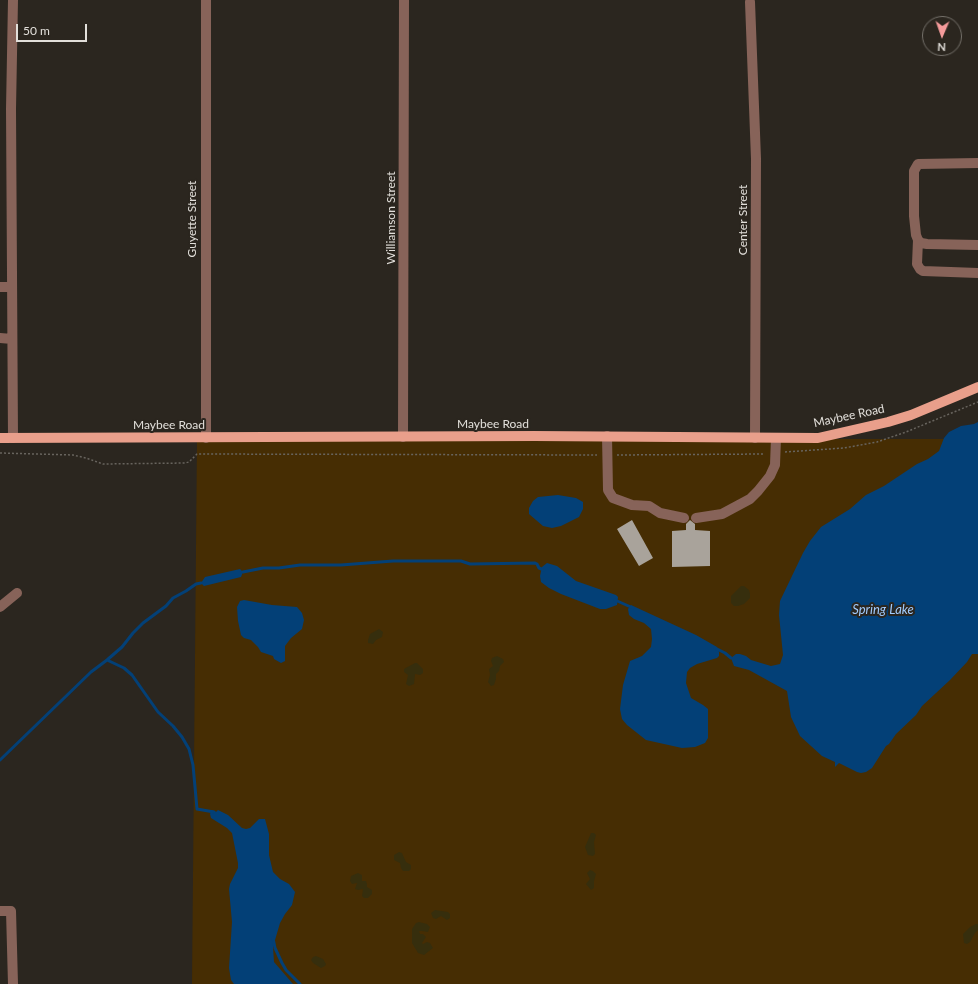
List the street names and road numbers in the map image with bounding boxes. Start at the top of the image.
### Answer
street label: Williamson Street [384,171,398,265]
street label: Guyette Street [185,181,199,257]
street label: Center Street [736,185,750,255]
street label: Maybee Road [812,401,886,431]
street label: Maybee Road [457,417,529,431]
street label: Maybee Road [133,418,205,432]

